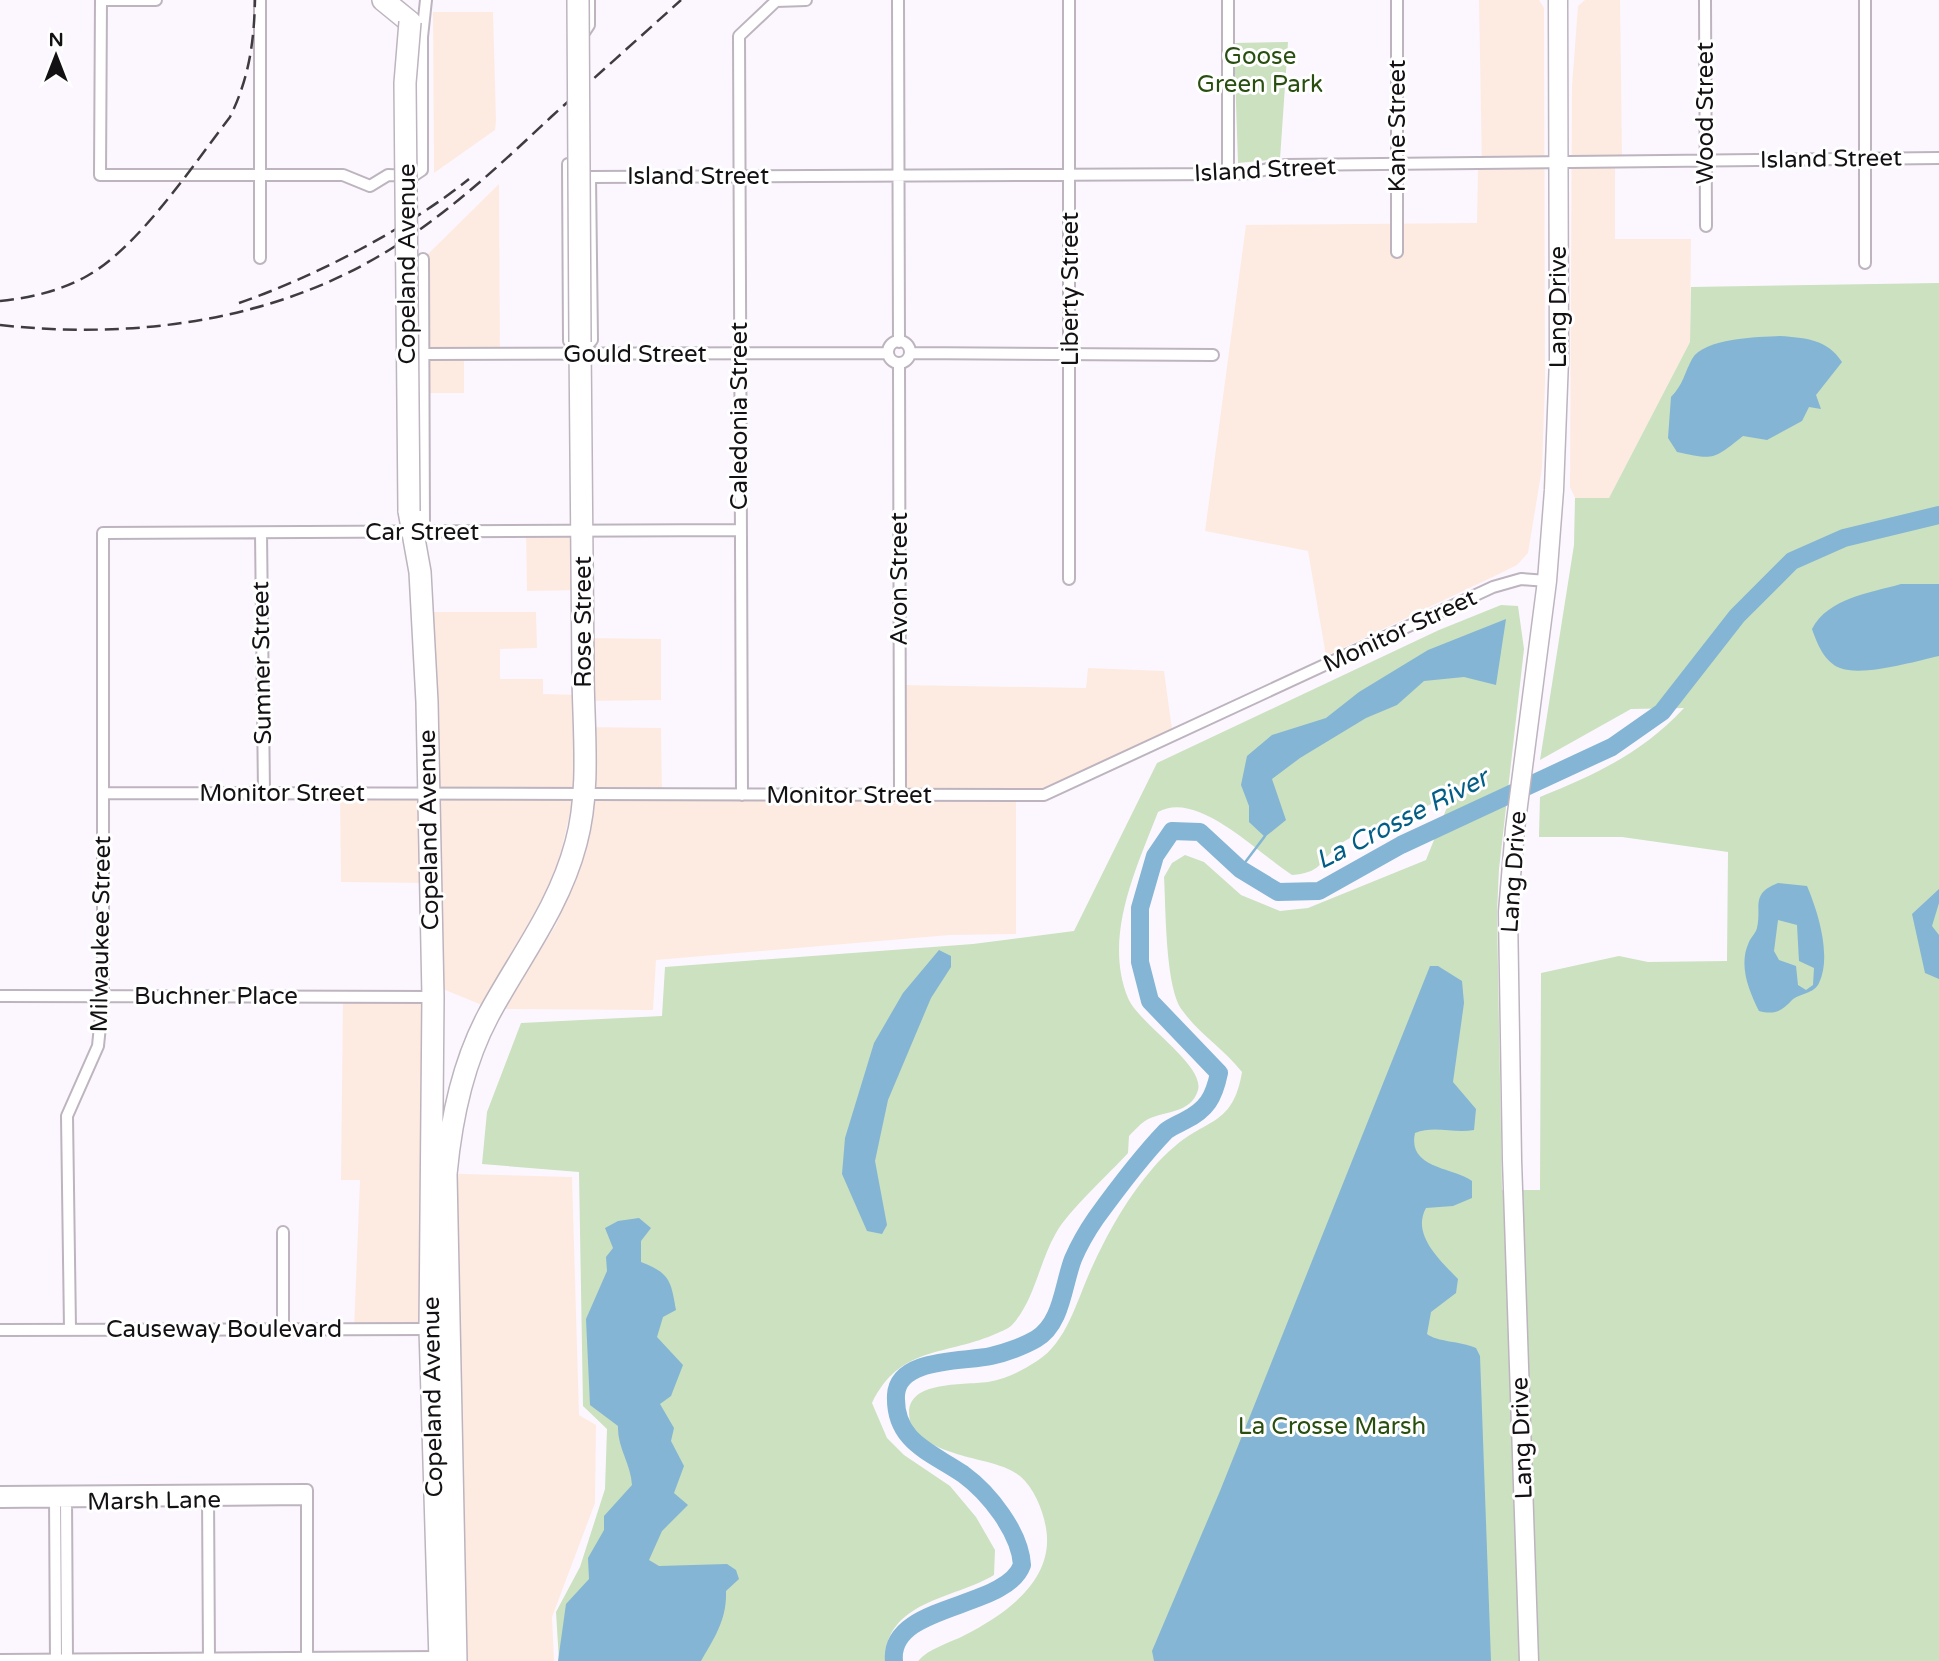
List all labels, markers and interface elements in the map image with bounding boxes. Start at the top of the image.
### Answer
north arrow [21,21,91,91]
text: N [48,29,64,51]
park label: Goose Green Park [1197,42,1323,99]
street label: Wood Street [1691,42,1720,184]
street label: Kane Street [1383,60,1412,192]
street label: Island Street [1760,143,1902,175]
street label: Island Street [1193,152,1337,188]
street label: Island Street [627,162,769,191]
street label: Copeland Avenue [393,164,422,364]
street label: Liberty Street [1056,212,1085,366]
street label: Lang Drive [1544,246,1573,368]
street label: Caledonia Street [725,322,754,510]
street label: Gould Street [563,340,707,369]
street label: Avon Street [885,512,914,646]
street label: Car Street [365,518,479,547]
street label: Rose Street [569,556,598,688]
street label: Sumner Street [246,581,278,745]
street label: Monitor Street [1319,583,1481,679]
street label: Copeland Avenue [413,729,445,931]
water label: La Crosse River [1311,761,1496,876]
street label: Monitor Street [199,779,365,808]
street label: Monitor Street [766,781,932,810]
street label: Lang Drive [1495,810,1533,934]
street label: Milwaukee Street [85,835,117,1033]
street label: Buchner Place [134,982,298,1011]
street label: Copeland Avenue [417,1296,449,1498]
street label: Causeway Boulevard [106,1315,342,1344]
street label: Lang Drive [1505,1376,1539,1500]
park label: La Crosse Marsh [1238,1412,1426,1441]
street label: Marsh Lane [87,1485,221,1517]

